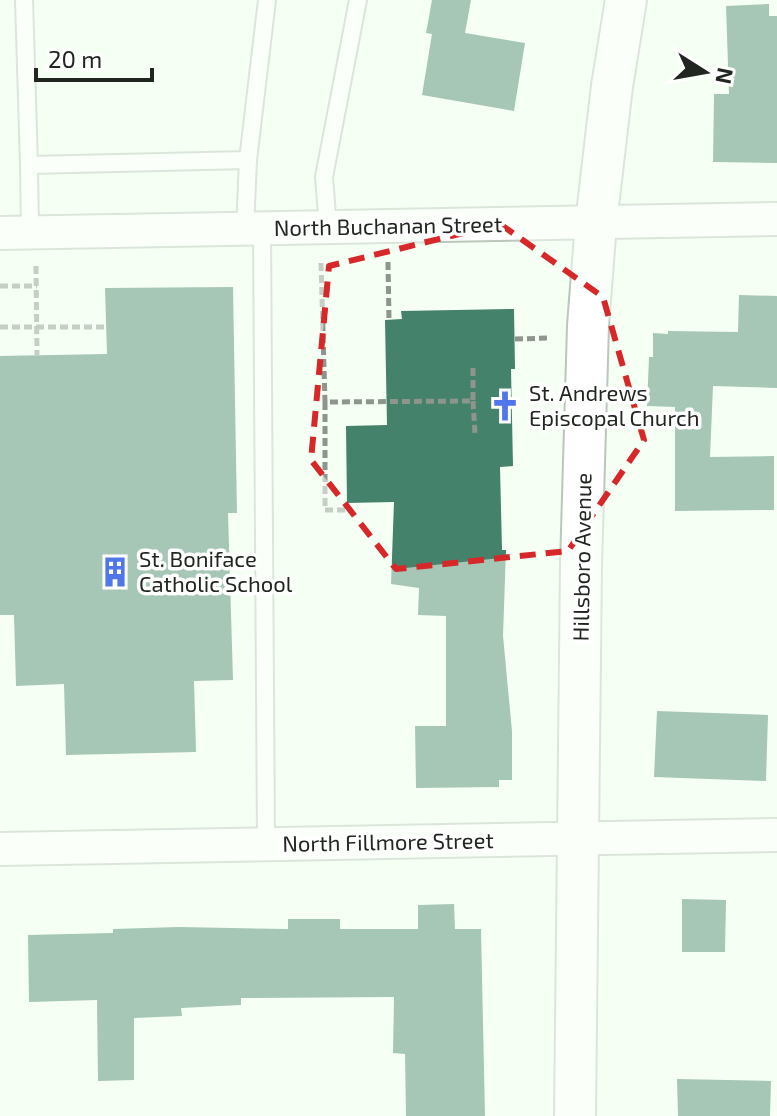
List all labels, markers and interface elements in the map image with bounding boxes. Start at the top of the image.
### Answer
scale bar [36,32,152,82]
north arrow [665,32,745,112]
text: 20 m [48,44,102,73]
text: N [711,66,740,86]
street label: North Buchanan Street [274,210,502,240]
place label: St. Andrews Episcopal Church [529,379,699,430]
church icon: St. Andrews Episcopal Church [488,389,522,423]
street label: Hillsboro Avenue [567,472,595,641]
place label: St. Boniface Catholic School [139,545,293,596]
building icon: St. Boniface Catholic School [98,555,132,589]
street label: North Fillmore Street [282,826,494,856]

